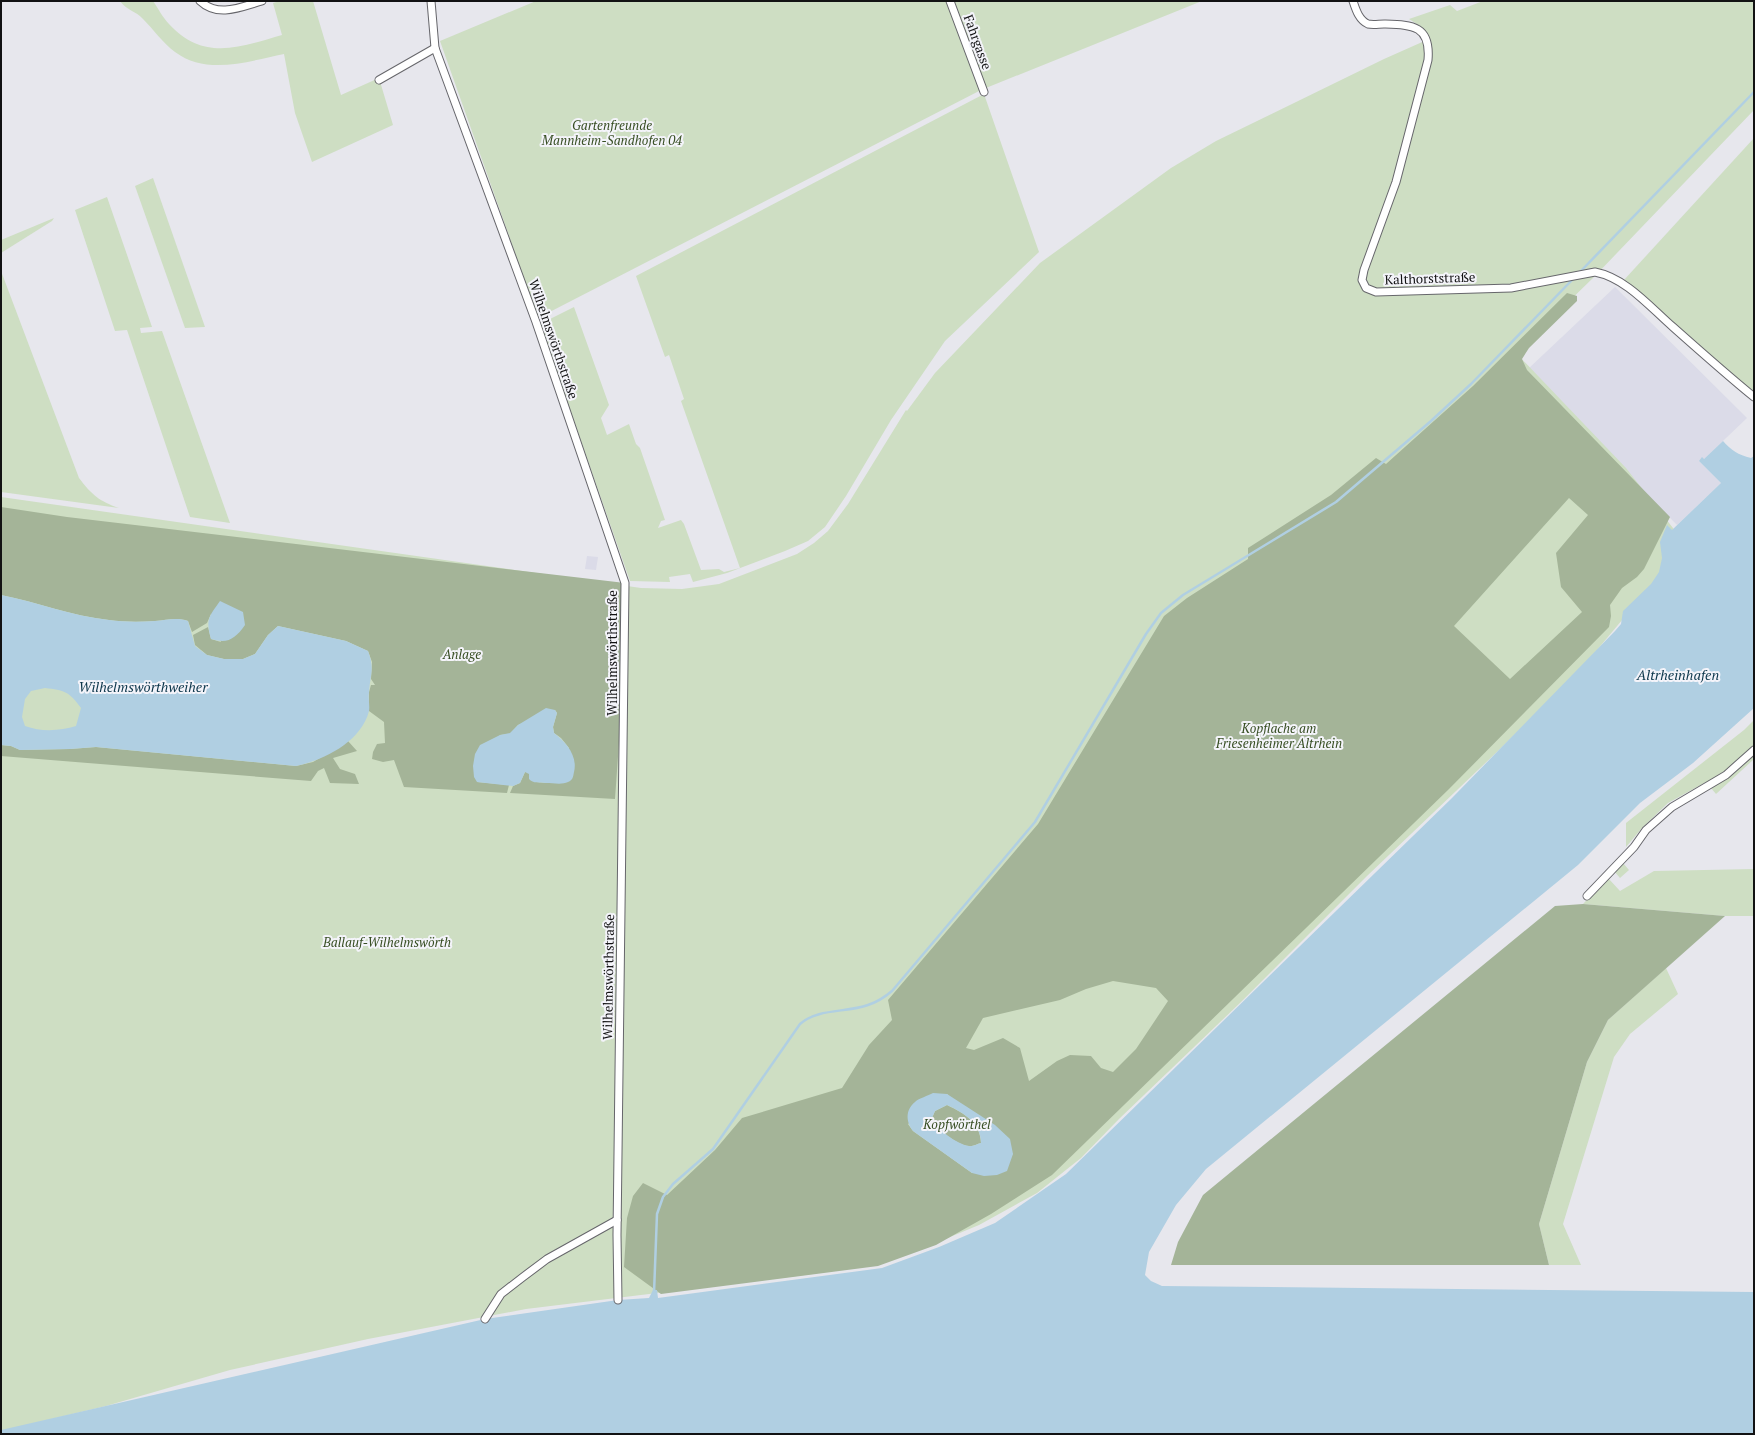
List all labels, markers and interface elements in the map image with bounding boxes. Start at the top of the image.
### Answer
street label: Fahrgasse [960,12,996,72]
park label: Gartenfreunde Mannheim-Sandhofen 04 [541,116,682,149]
street label: Kalthorststraße [1384,267,1476,289]
street label: Wilhelmswörthstraße [525,277,583,401]
street label: Wilhelmswörthstraße [603,590,621,716]
park label: Anlage [442,645,481,663]
water label: Altrheinhafen [1636,665,1719,684]
water label: Wilhelmswörthweiher [78,677,208,696]
park label: Kopflache am Friesenheimer Altrhein [1215,719,1342,752]
street label: Wilhelmswörthstraße [598,914,618,1040]
park label: Ballauf-Wilhelmswörth [322,933,451,951]
park label: Kopfwörthel [922,1115,991,1133]

